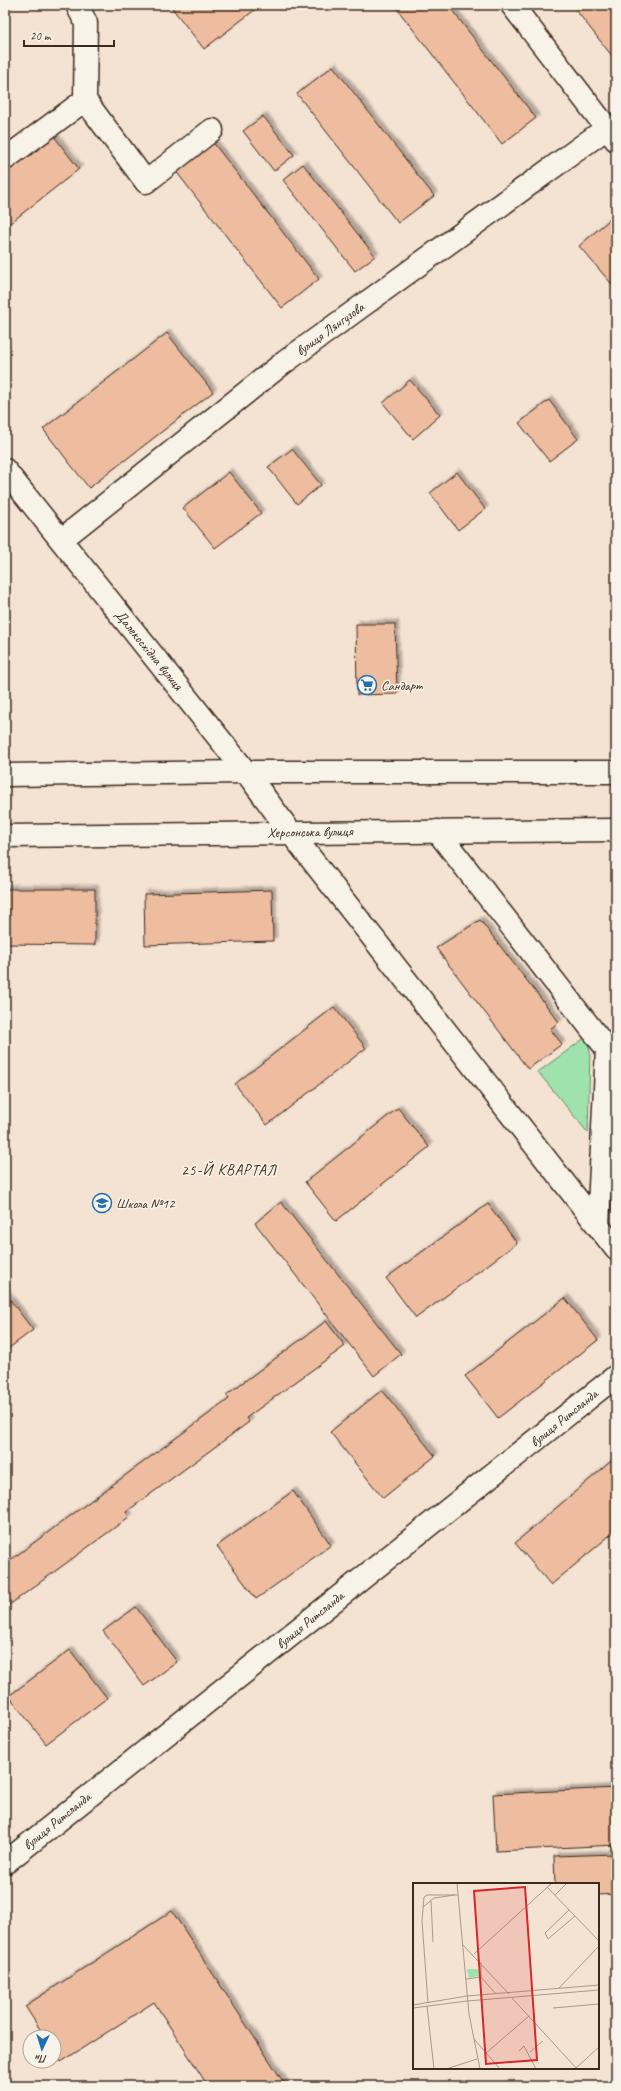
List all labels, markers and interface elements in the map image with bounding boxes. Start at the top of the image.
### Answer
scale bar [24,22,114,48]
text: 20 m [30,28,52,44]
street label: вулиця Лянгузова [293,298,368,359]
street label: Далекосхідна вулиця [111,606,187,694]
supermarket icon: Сандарт [356,674,378,696]
place label: Сандарт [381,677,423,694]
street label: Херсонська вулиця [267,823,354,841]
district label: 25-Й КВАРТАЛ [181,1160,278,1180]
school or university icon: Школа №12 [91,1192,113,1214]
place label: Школа №12 [116,1195,176,1212]
street label: вулиця Ритсланда [527,1385,602,1450]
street label: вулиця Ритсланда [273,1587,348,1652]
street label: вулиця Ритсланда [20,1788,95,1853]
inset map [413,1883,599,2069]
north arrow [22,2029,62,2069]
text: Пн [34,2052,48,2066]

